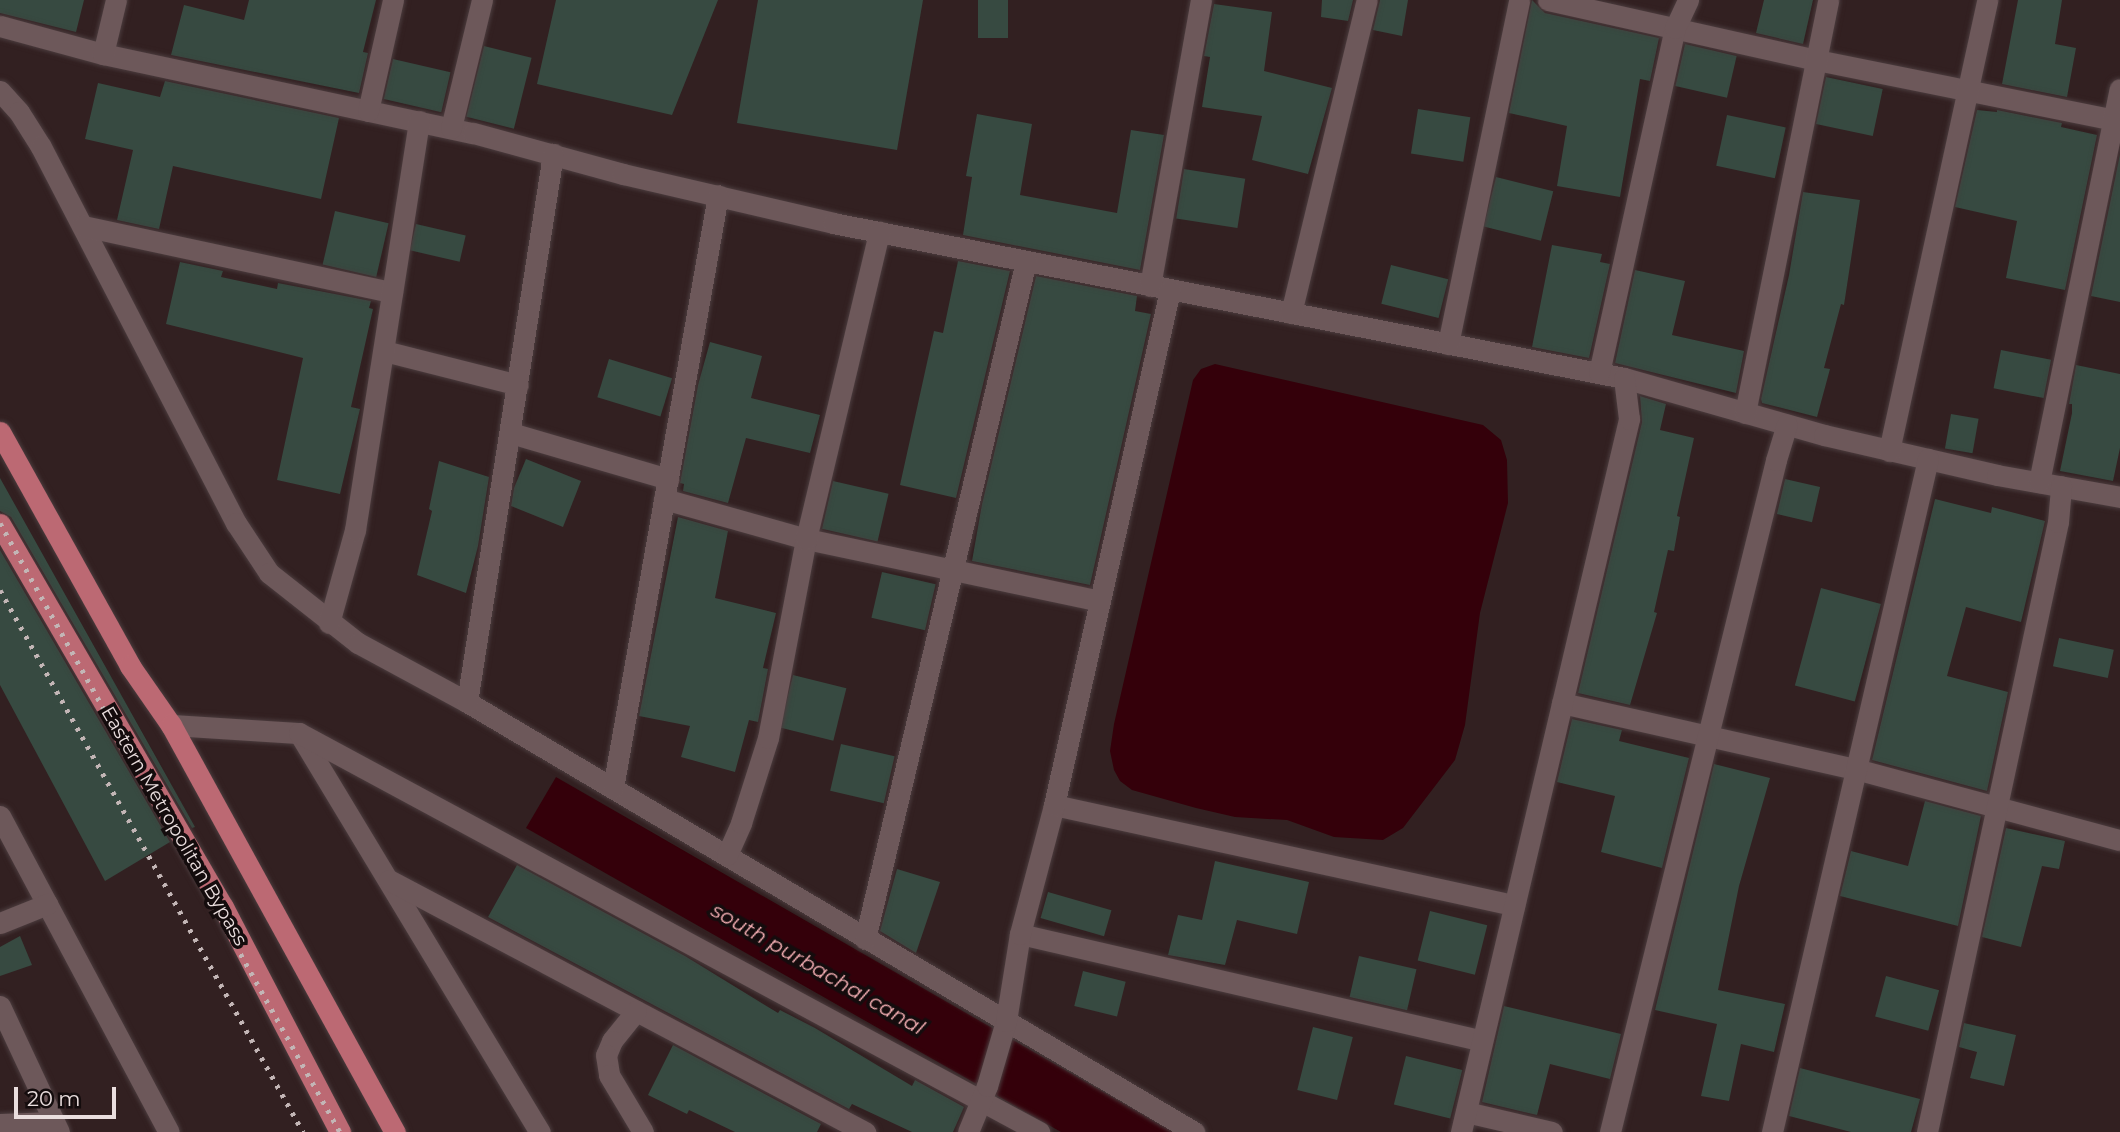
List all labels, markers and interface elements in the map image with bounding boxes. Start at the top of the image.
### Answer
street label: Eastern Metropolitan Bypass [96,702,252,950]
water label: south purbachal canal [707,898,929,1040]
scale bar [18,1072,119,1116]
text: 20 m [27,1086,81,1111]

